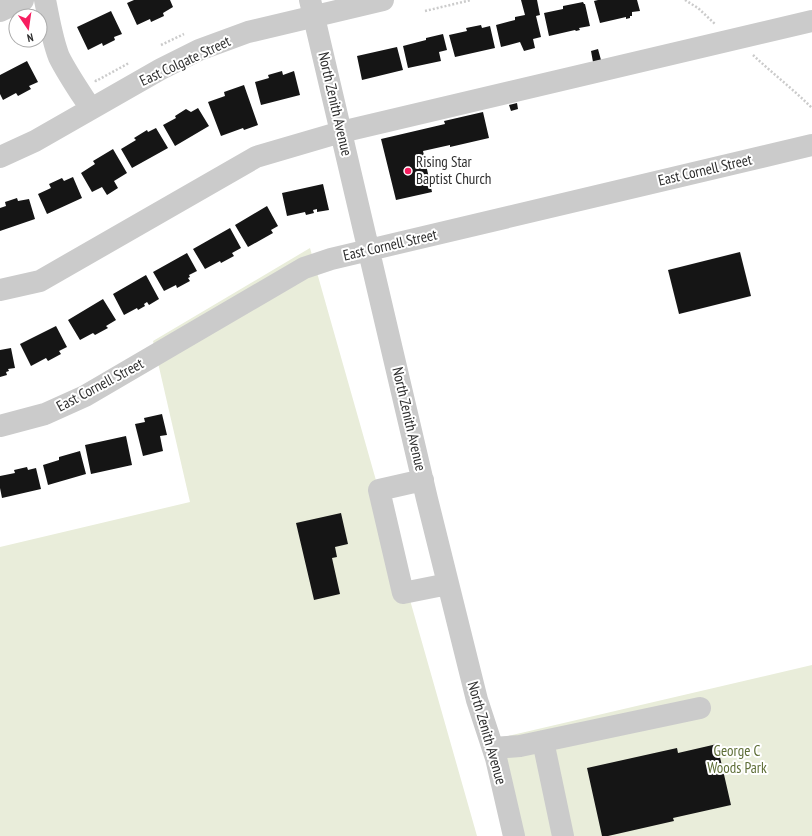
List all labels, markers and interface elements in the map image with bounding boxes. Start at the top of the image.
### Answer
north arrow [8,8,48,48]
text: N [26,30,35,45]
street label: East Colgate Street [136,31,233,90]
street label: North Zenith Avenue [314,50,357,158]
street label: East Cornell Street [656,149,754,190]
place label: Rising Star Baptist Church [416,152,491,188]
marker: Rising Star Baptist Church [403,166,413,176]
street label: East Cornell Street [341,224,439,265]
street label: East Cornell Street [53,354,147,415]
street label: North Zenith Avenue [388,365,431,473]
street label: North Zenith Avenue [464,679,511,787]
park label: George C Woods Park [707,741,767,777]

